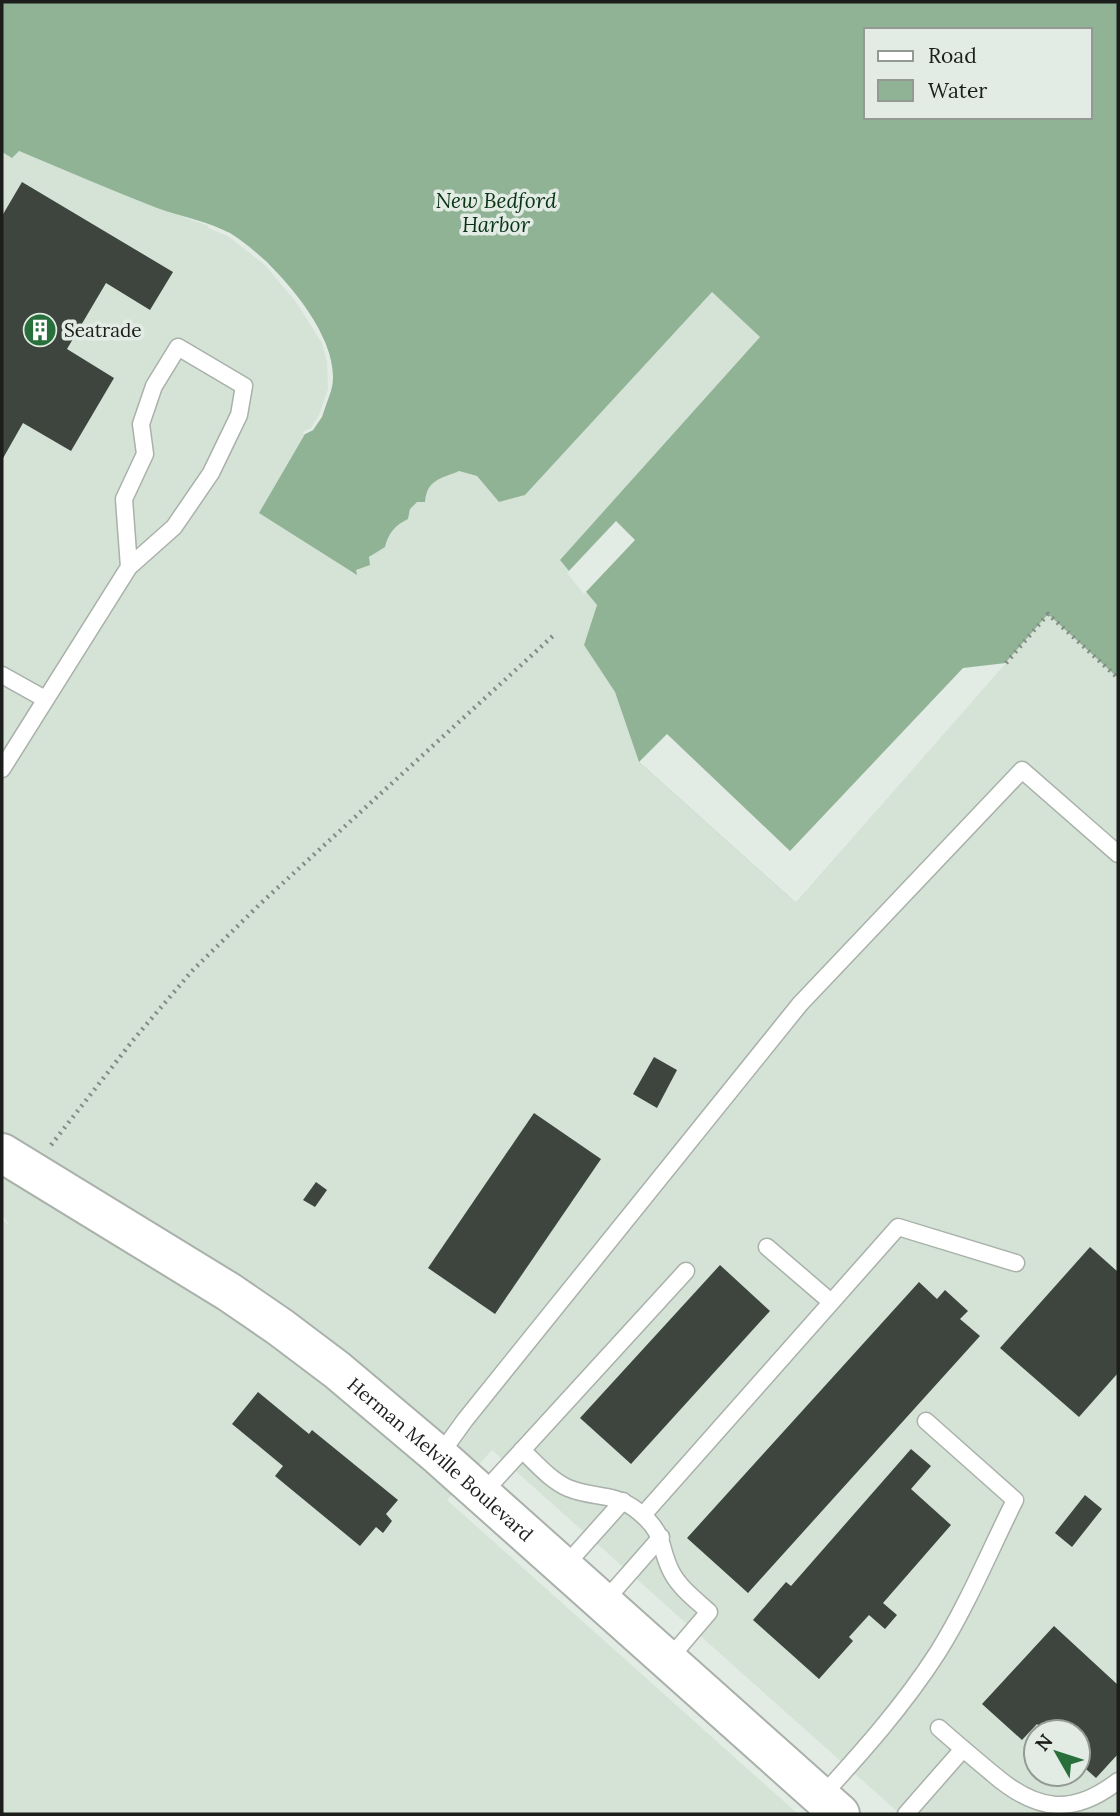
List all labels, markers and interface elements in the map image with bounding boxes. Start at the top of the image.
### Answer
legend [864,28,1092,119]
text: Road [928,42,977,69]
text: Water [928,77,987,104]
water label: New Bedford Harbor [435,187,557,238]
building icon: Seatrade [21,311,59,349]
place label: Seatrade [64,318,142,342]
street label: Herman Melville Boulevard [343,1372,538,1546]
north arrow [1022,1718,1092,1788]
text: N [1030,1729,1058,1756]

